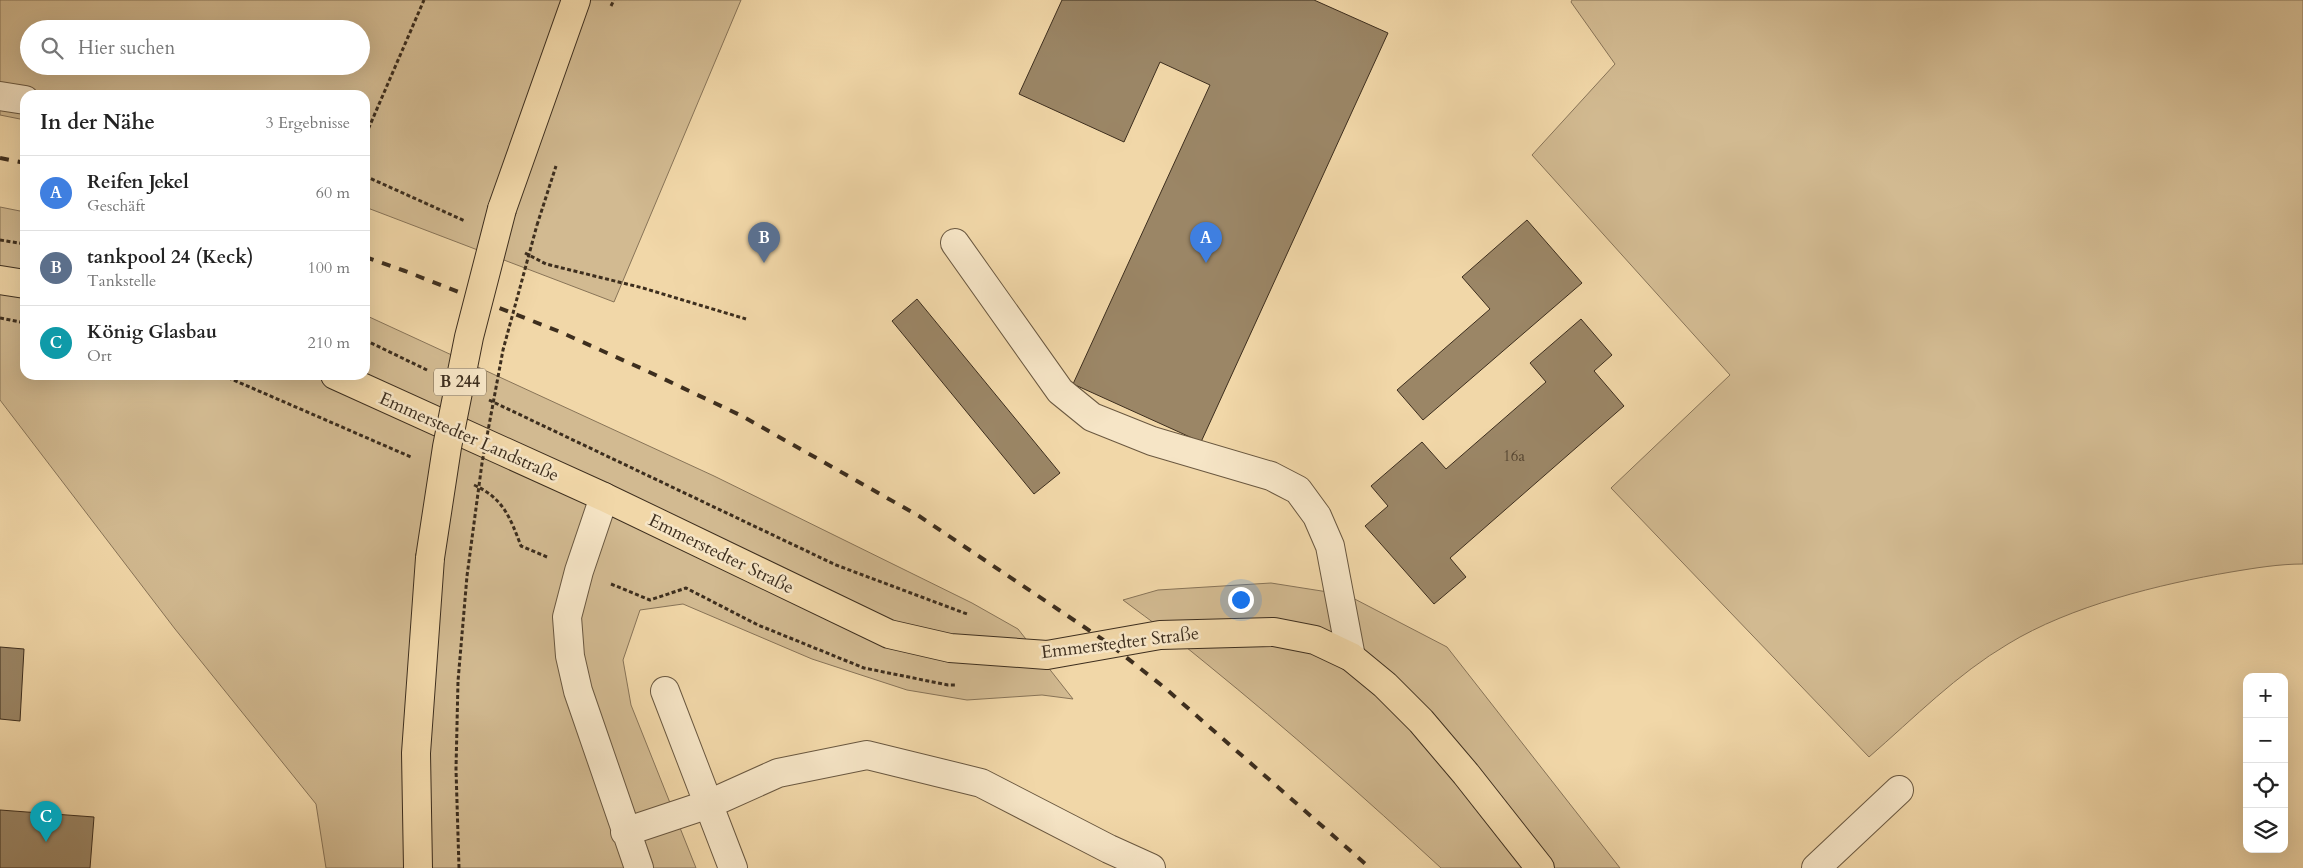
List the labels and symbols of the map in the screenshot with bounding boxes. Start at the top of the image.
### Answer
pin: B [748,222,780,263]
pin: A [1190,222,1222,263]
road number: B 244 [434,368,486,396]
street label: Emmerstedter Landstraße [375,386,563,488]
house number: 16a [1503,446,1525,466]
street label: Emmerstedter Straße [644,508,798,600]
your location [1228,587,1254,613]
street label: Emmerstedter Straße [1040,621,1200,665]
pin: C [30,801,62,842]

